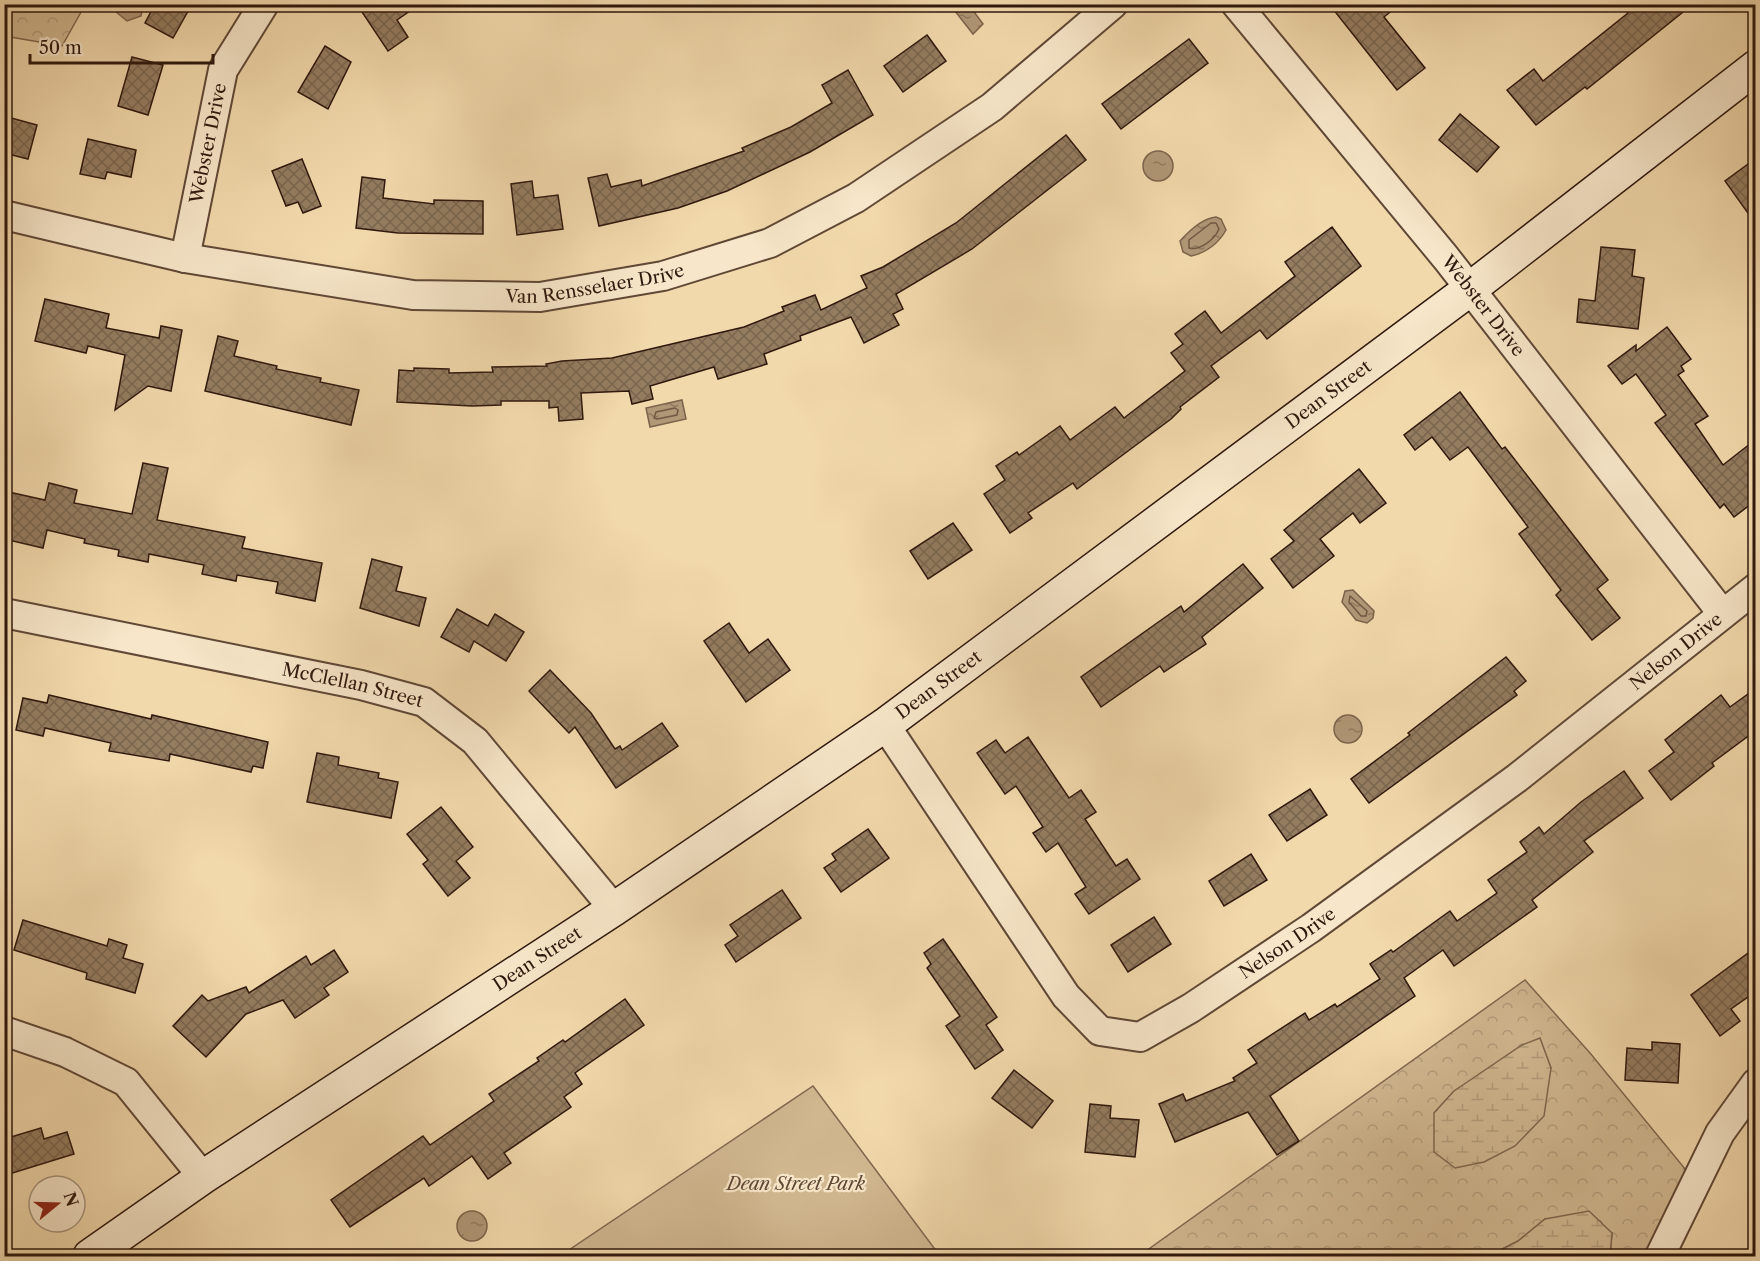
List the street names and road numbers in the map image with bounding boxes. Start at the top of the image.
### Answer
street label: Webster Drive [185,81,231,206]
street label: Webster Drive [1436,250,1529,361]
street label: Van Rensselaer Drive [504,259,687,308]
street label: Dean Street [1281,355,1376,434]
street label: Nelson Drive [1625,608,1727,695]
street label: Dean Street [891,646,986,724]
street label: McClellan Street [280,658,426,712]
street label: Nelson Drive [1235,903,1340,984]
street label: Dean Street [489,922,586,996]

